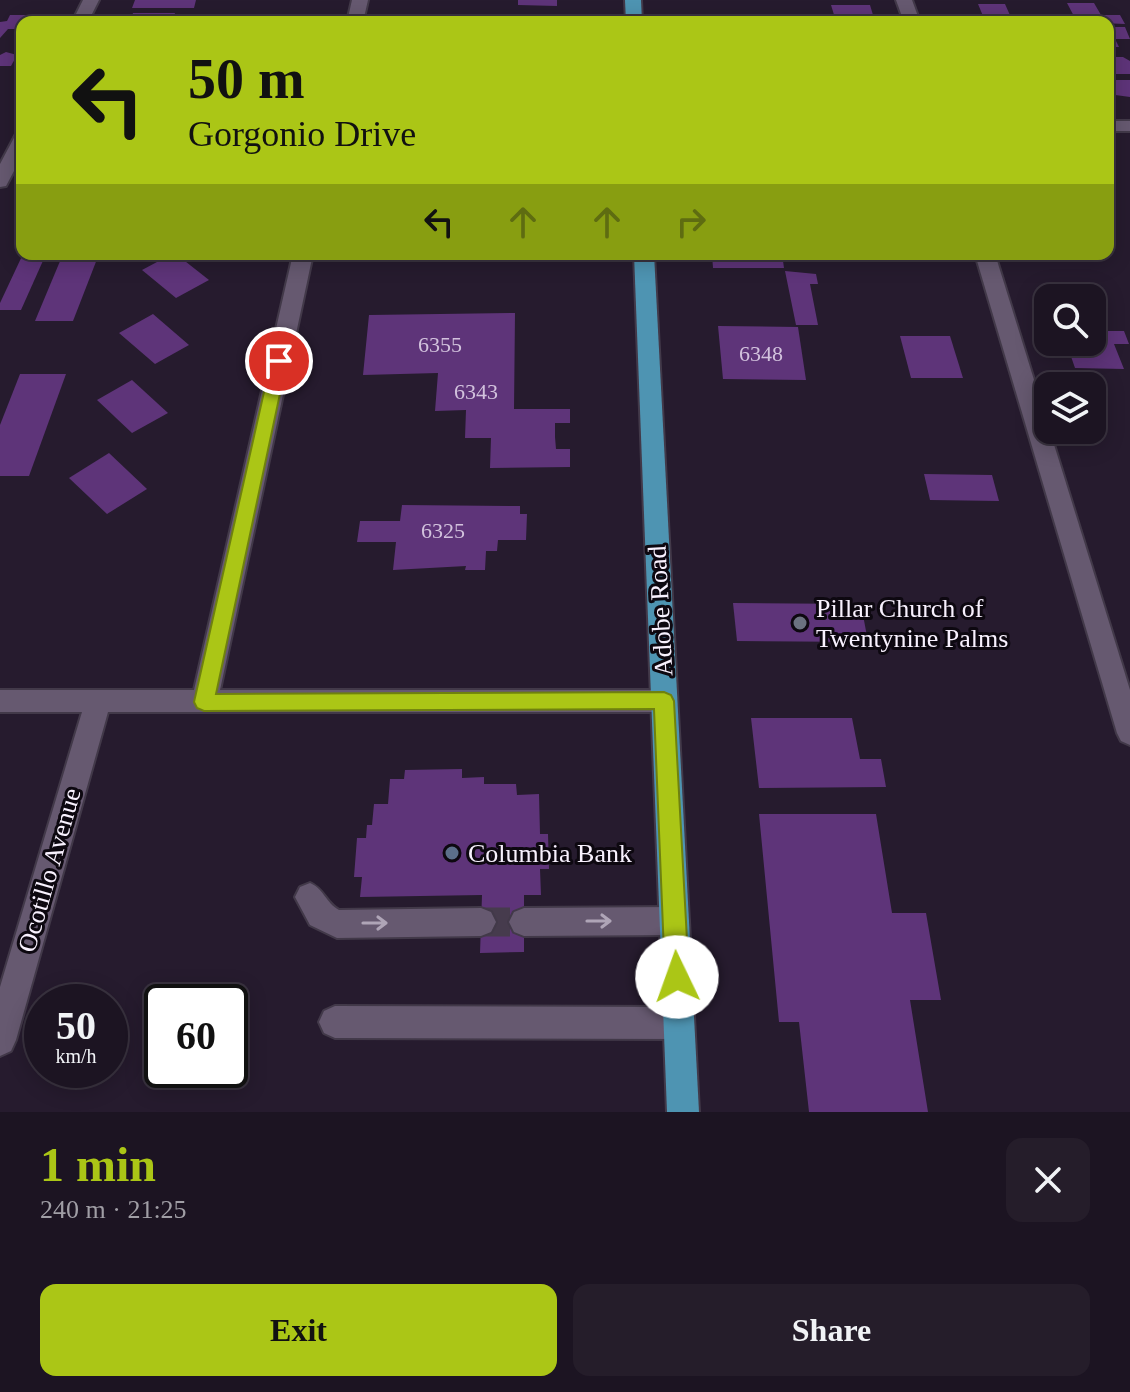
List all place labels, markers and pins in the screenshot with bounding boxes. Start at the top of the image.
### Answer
pin [245,327,313,395]
place label: Pillar Church of Twentynine Palms [816,594,1008,653]
marker: Pillar Church of Twentynine Palms [791,614,809,632]
place label: Columbia Bank [468,839,632,868]
marker: Columbia Bank [443,844,461,862]

